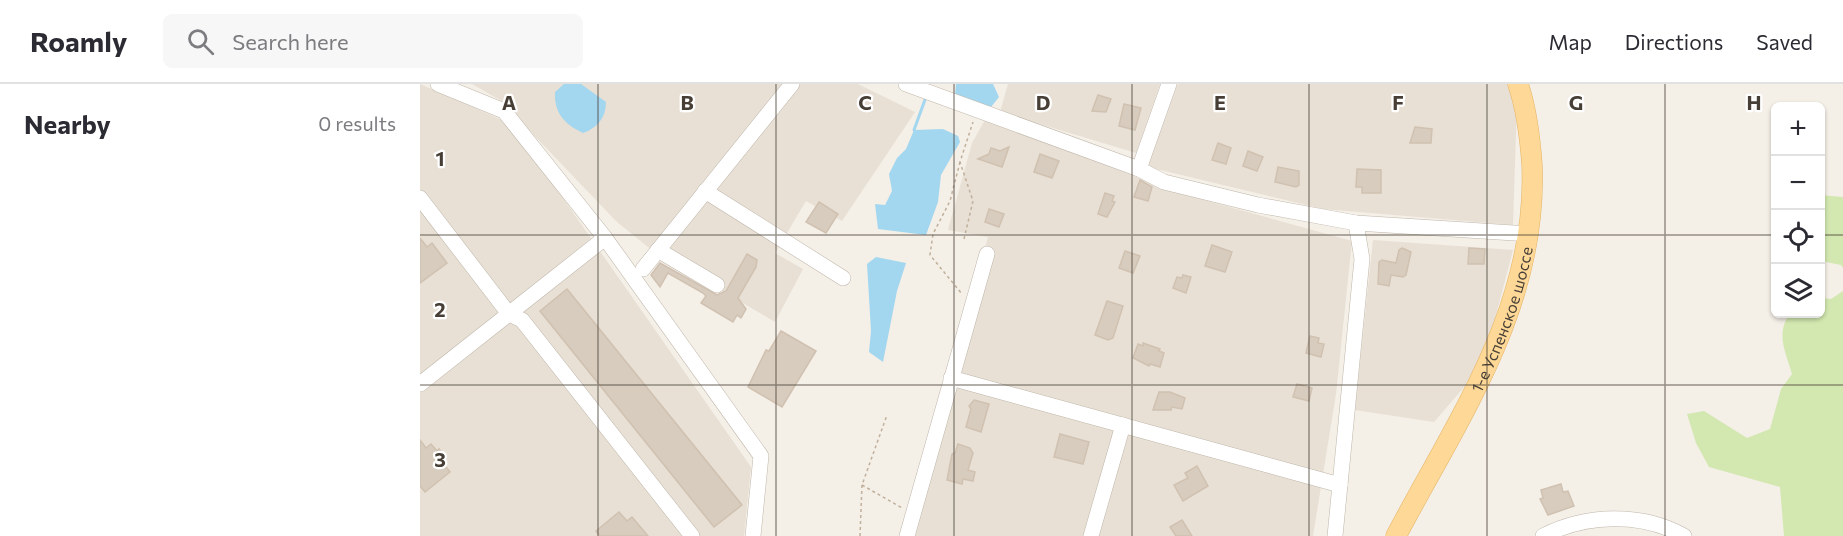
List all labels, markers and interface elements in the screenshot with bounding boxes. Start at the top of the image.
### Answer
search box [163,14,583,68]
text: Roamly [30,24,127,58]
icon: search [184,25,217,58]
text: Search here [232,28,349,55]
text: Map [1549,29,1592,54]
text: Directions [1625,29,1723,54]
text: Saved [1756,29,1813,54]
text: A [502,90,516,114]
text: B [680,90,694,114]
text: C [858,90,872,114]
text: D [1036,90,1050,114]
text: E [1214,90,1226,114]
text: F [1392,90,1404,114]
text: G [1569,90,1583,114]
text: H [1747,90,1762,114]
map controls [1771,102,1825,318]
button: + [1771,102,1825,156]
text: Nearby [24,108,111,139]
text: 0 results [318,111,396,135]
text: 1 [435,146,445,170]
button: − [1771,156,1825,210]
button: locate [1771,210,1825,264]
street label: 1-е Успенское шоссе [1466,245,1535,395]
button: layers [1771,264,1825,318]
text: 2 [434,297,446,321]
text: 3 [434,447,446,471]

